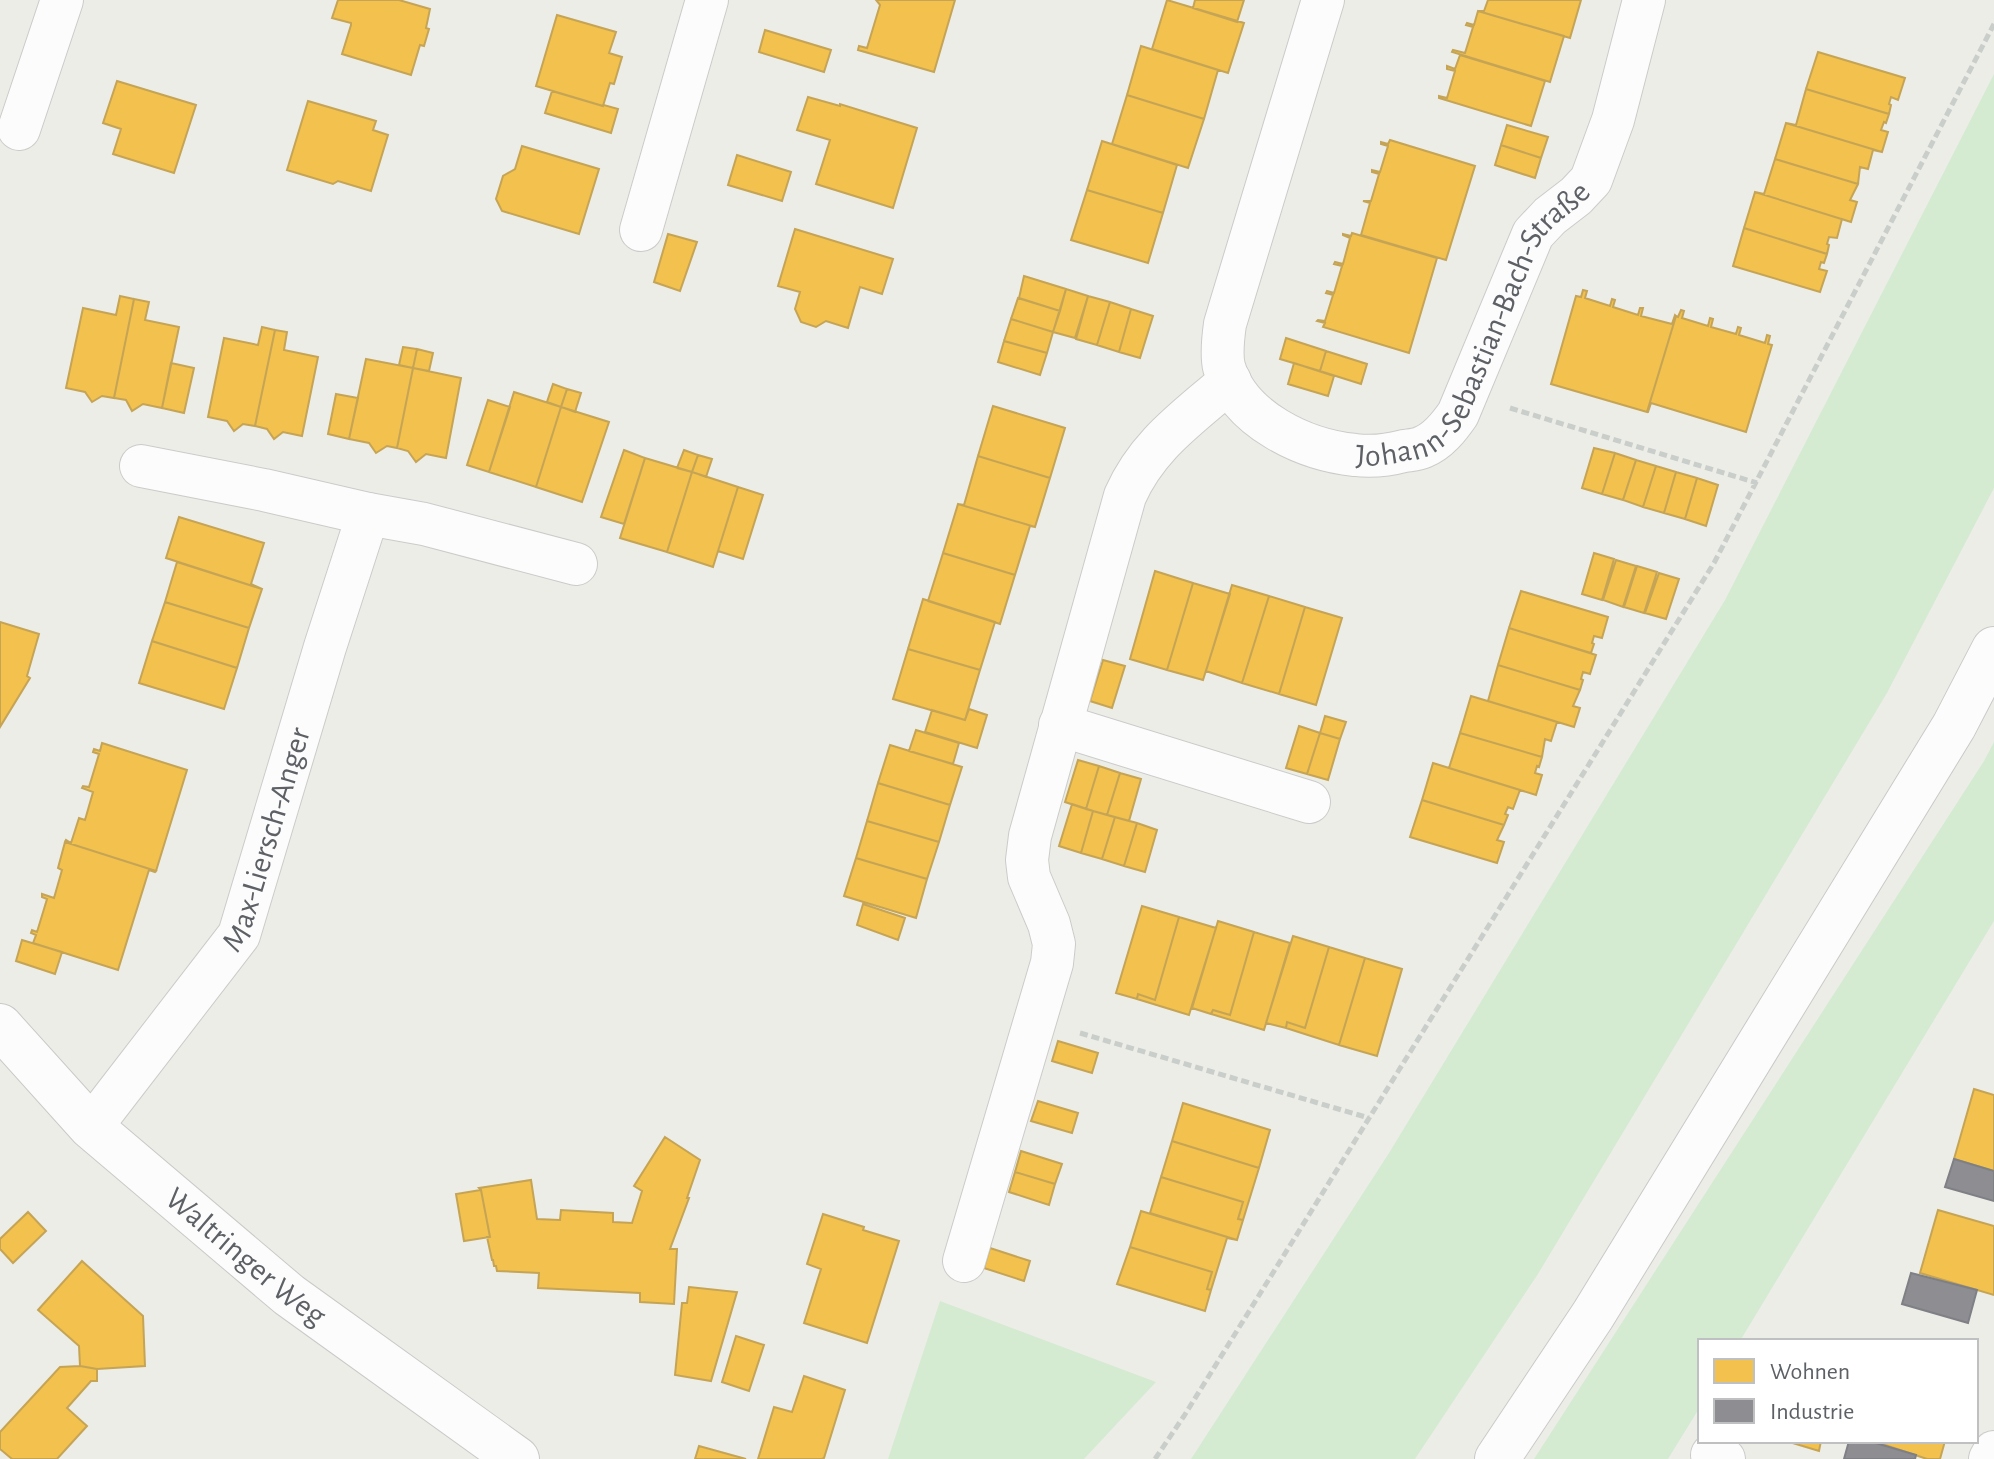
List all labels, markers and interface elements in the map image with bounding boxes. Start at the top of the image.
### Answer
street label: Johann-Sebastian-Bach-Straße [1355,176,1596,472]
street label: Max-Liersch-Anger [216,723,316,958]
street label: Waltringer Weg [159,1182,332,1332]
legend [1698,1339,1978,1443]
text: Wohnen [1770,1360,1850,1384]
text: Industrie [1770,1400,1854,1424]

